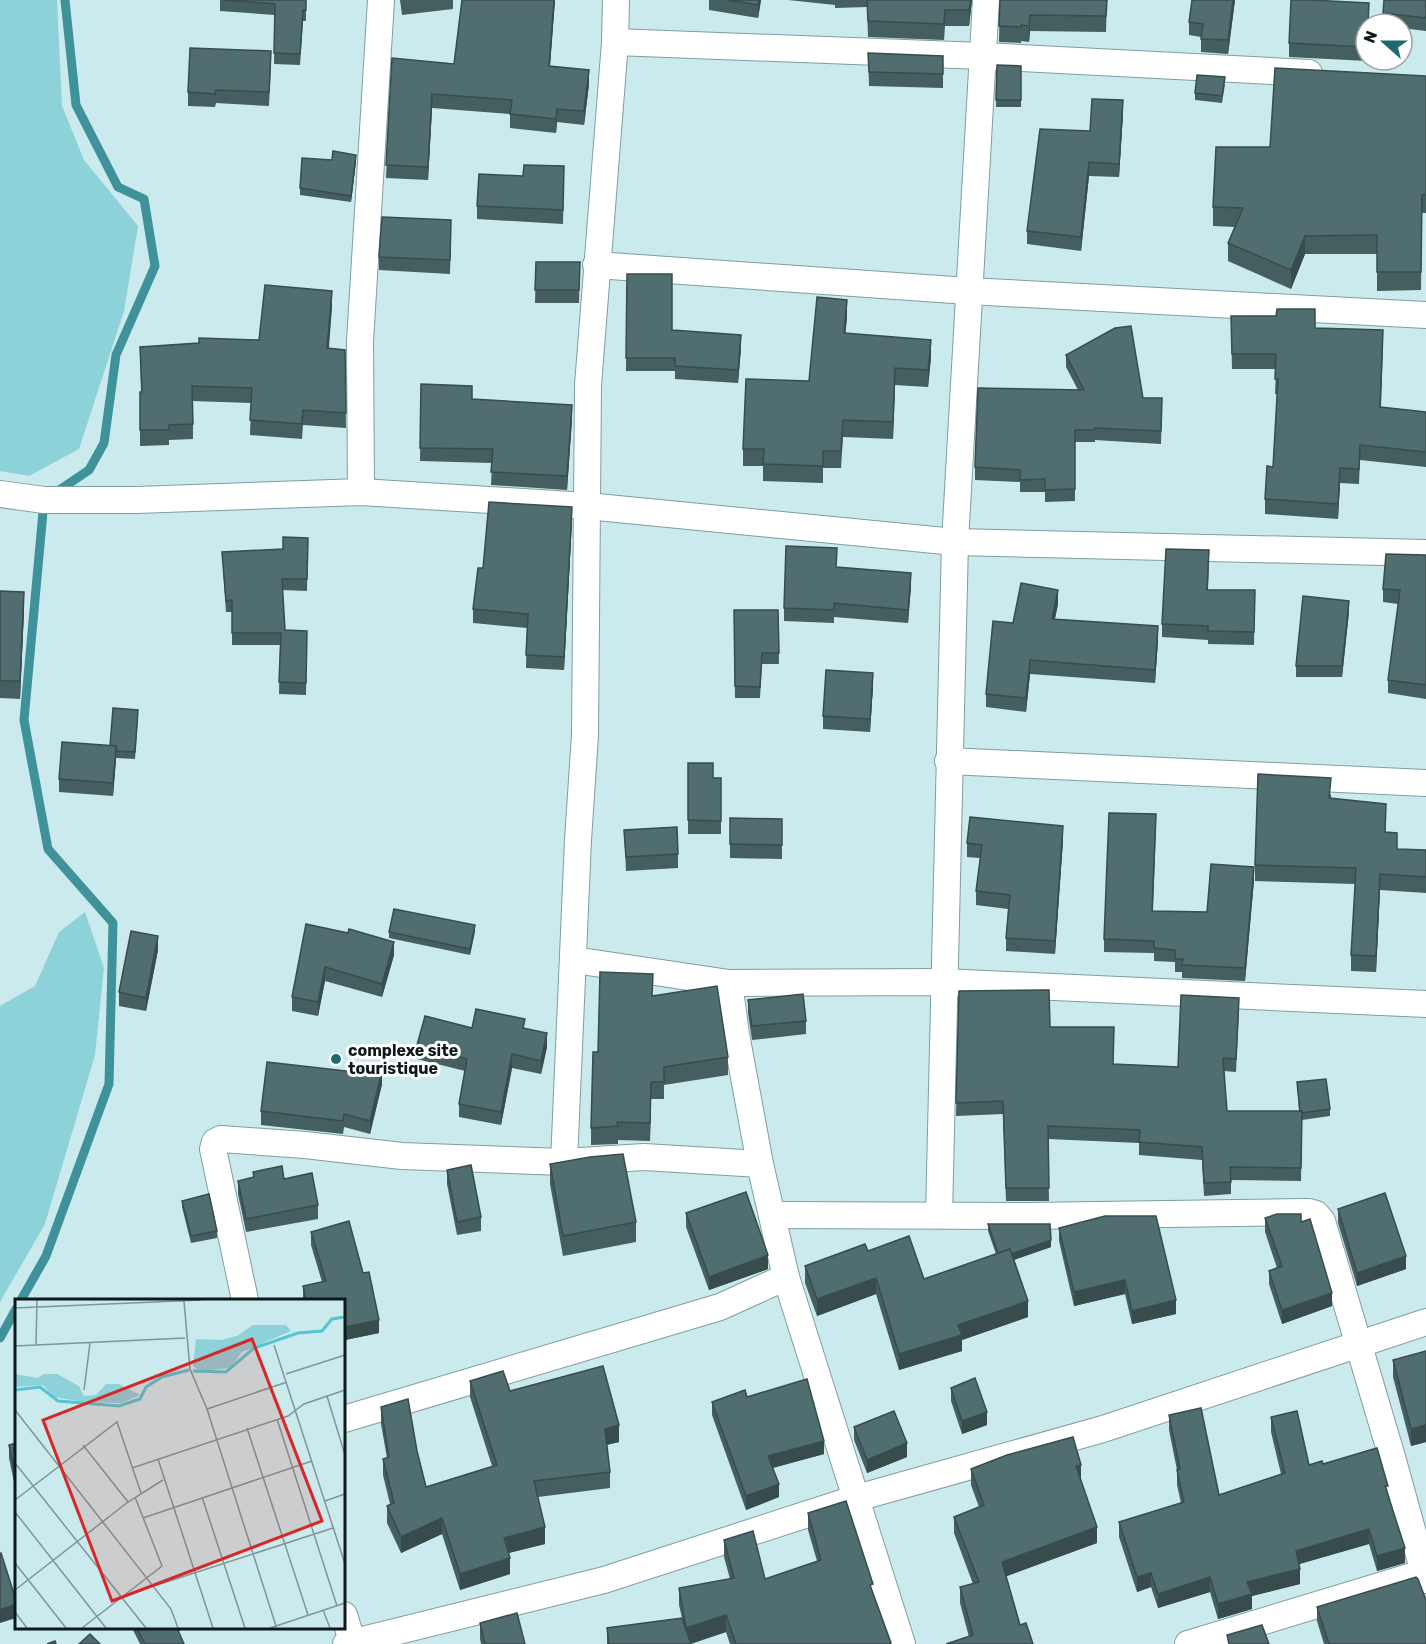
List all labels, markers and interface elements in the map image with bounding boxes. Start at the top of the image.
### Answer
north arrow [1354,12,1414,72]
text: N [1360,28,1381,46]
place label: complexe site touristique [348,1041,458,1078]
marker: complexe site touristique [329,1052,343,1066]
inset map [15,1299,345,1629]

